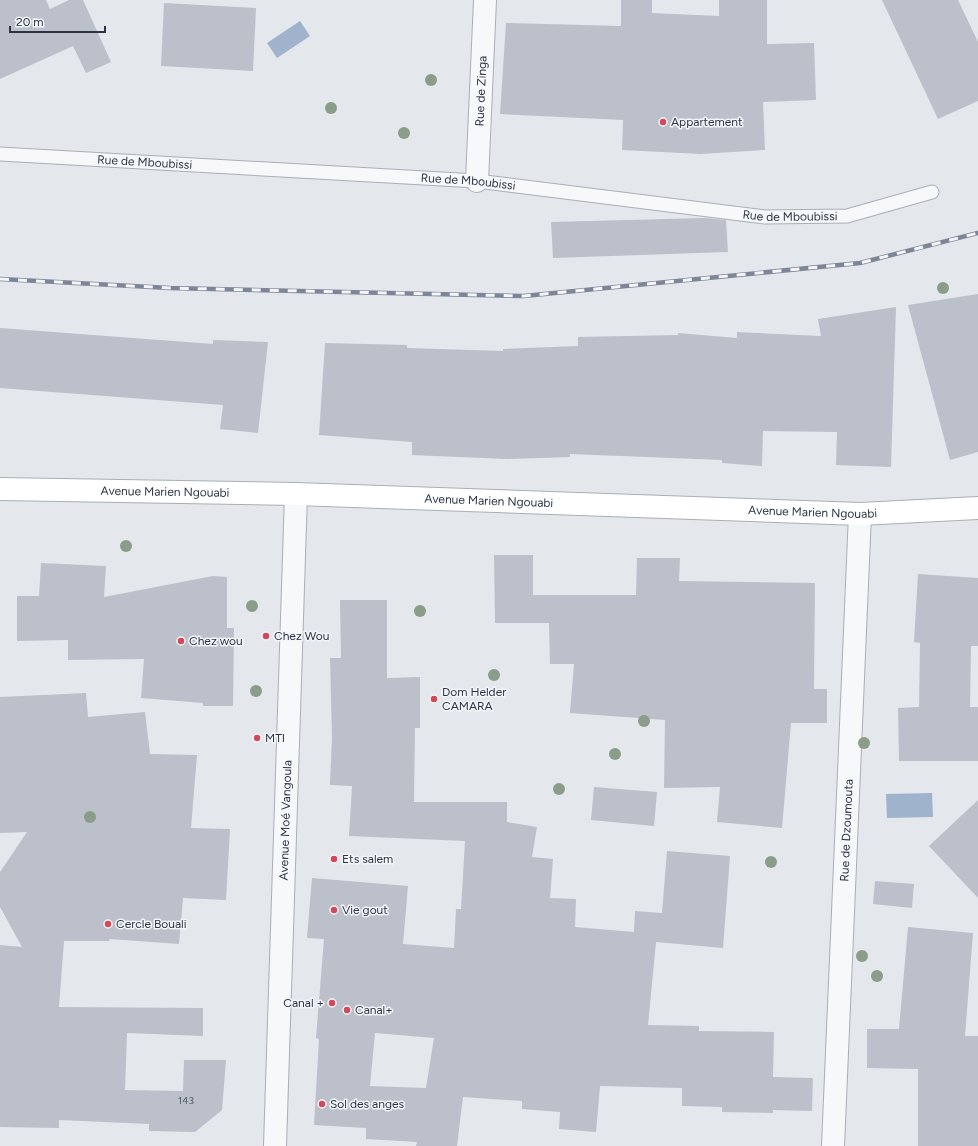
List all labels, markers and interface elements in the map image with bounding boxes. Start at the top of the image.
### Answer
scale bar [10,8,105,34]
text: 20 m [16,15,44,29]
street label: Rue de Zinga [472,55,490,127]
place label: Appartement [671,115,743,129]
marker: Appartement [658,117,668,127]
street label: Rue de Mboubissi [97,153,193,172]
street label: Rue de Mboubissi [420,171,516,193]
street label: Rue de Mboubissi [742,207,838,224]
street label: Avenue Marien Ngouabi [100,484,230,500]
street label: Avenue Marien Ngouabi [424,492,554,510]
street label: Avenue Marien Ngouabi [748,503,877,521]
place label: Chez Wou [274,629,329,643]
marker: Chez Wou [261,631,271,641]
place label: Chez wou [189,634,243,648]
marker: Chez wou [176,636,186,646]
place label: Dom Helder CAMARA [442,685,506,713]
marker: Dom Helder CAMARA [429,694,439,704]
place label: MTI [265,731,285,745]
marker: MTI [252,733,262,743]
street label: Avenue Moé Vangoula [277,760,294,881]
street label: Rue de Dzoumouta [837,779,856,882]
place label: Ets salem [342,852,393,866]
marker: Ets salem [329,854,339,864]
place label: Vie gout [342,903,388,917]
marker: Vie gout [329,905,339,915]
place label: Cercle Bouali [116,917,186,931]
marker: Cercle Bouali [103,919,113,929]
place label: Canal + [283,996,324,1010]
marker: Canal + [327,998,337,1008]
place label: Canal+ [355,1003,393,1017]
marker: Canal+ [342,1005,352,1015]
house number: 143 [178,1094,194,1107]
place label: Sol des anges [330,1097,404,1111]
marker: Sol des anges [317,1099,327,1109]

